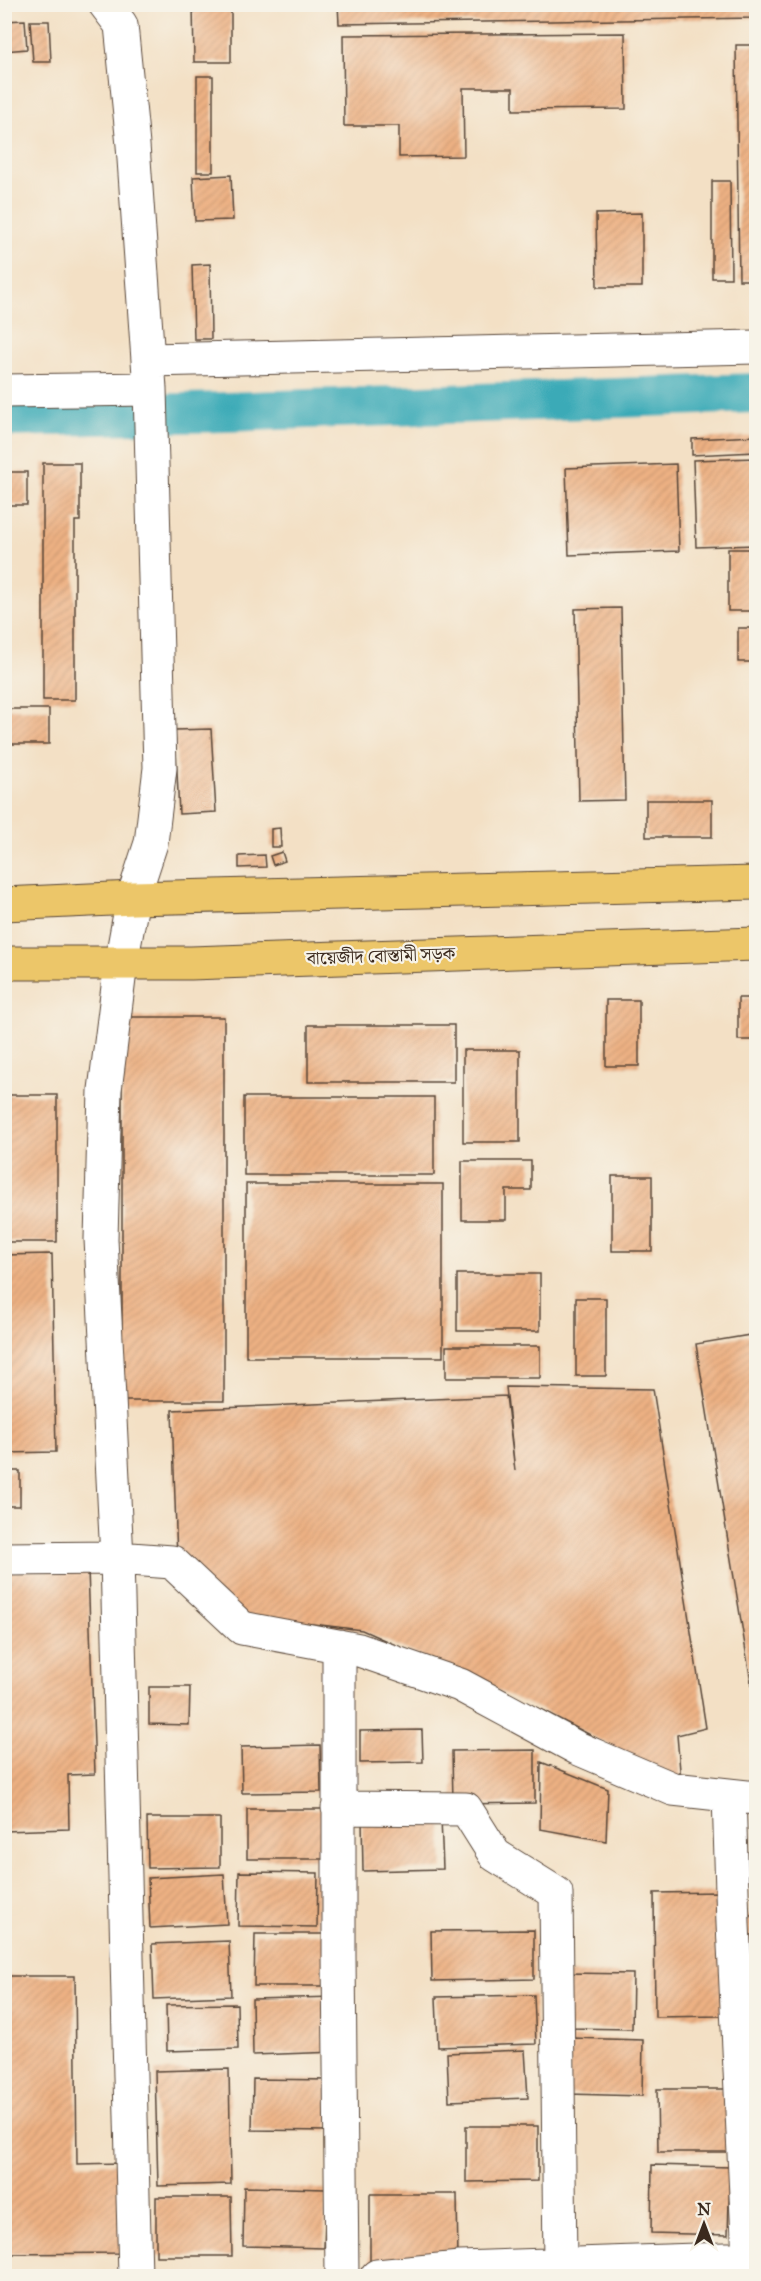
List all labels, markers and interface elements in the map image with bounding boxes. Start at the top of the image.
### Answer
street label: বায়েজীদ বোস্তামী সড়ক [305,942,457,970]
north arrow [674,2194,734,2254]
text: N [697,2200,711,2219]

